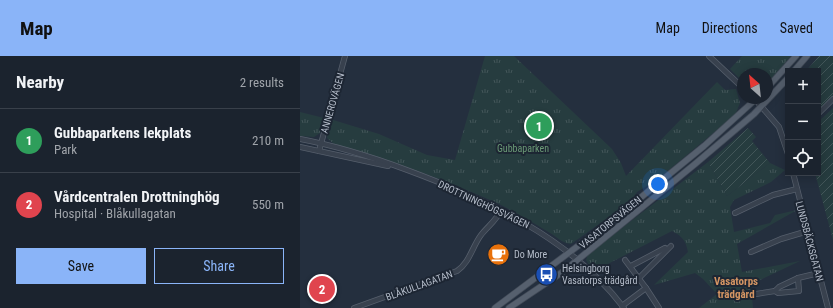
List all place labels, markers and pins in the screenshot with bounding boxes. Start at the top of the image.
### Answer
pin: 1 [526,111,552,141]
cafe icon: Do More [485,241,511,267]
place label: Do More [514,249,548,260]
bus stop icon: Helsingborg Vasatorps trädgård [534,261,560,287]
place label: Helsingborg Vasatorps trädgård [562,263,637,286]
pin: 2 [309,274,335,304]

